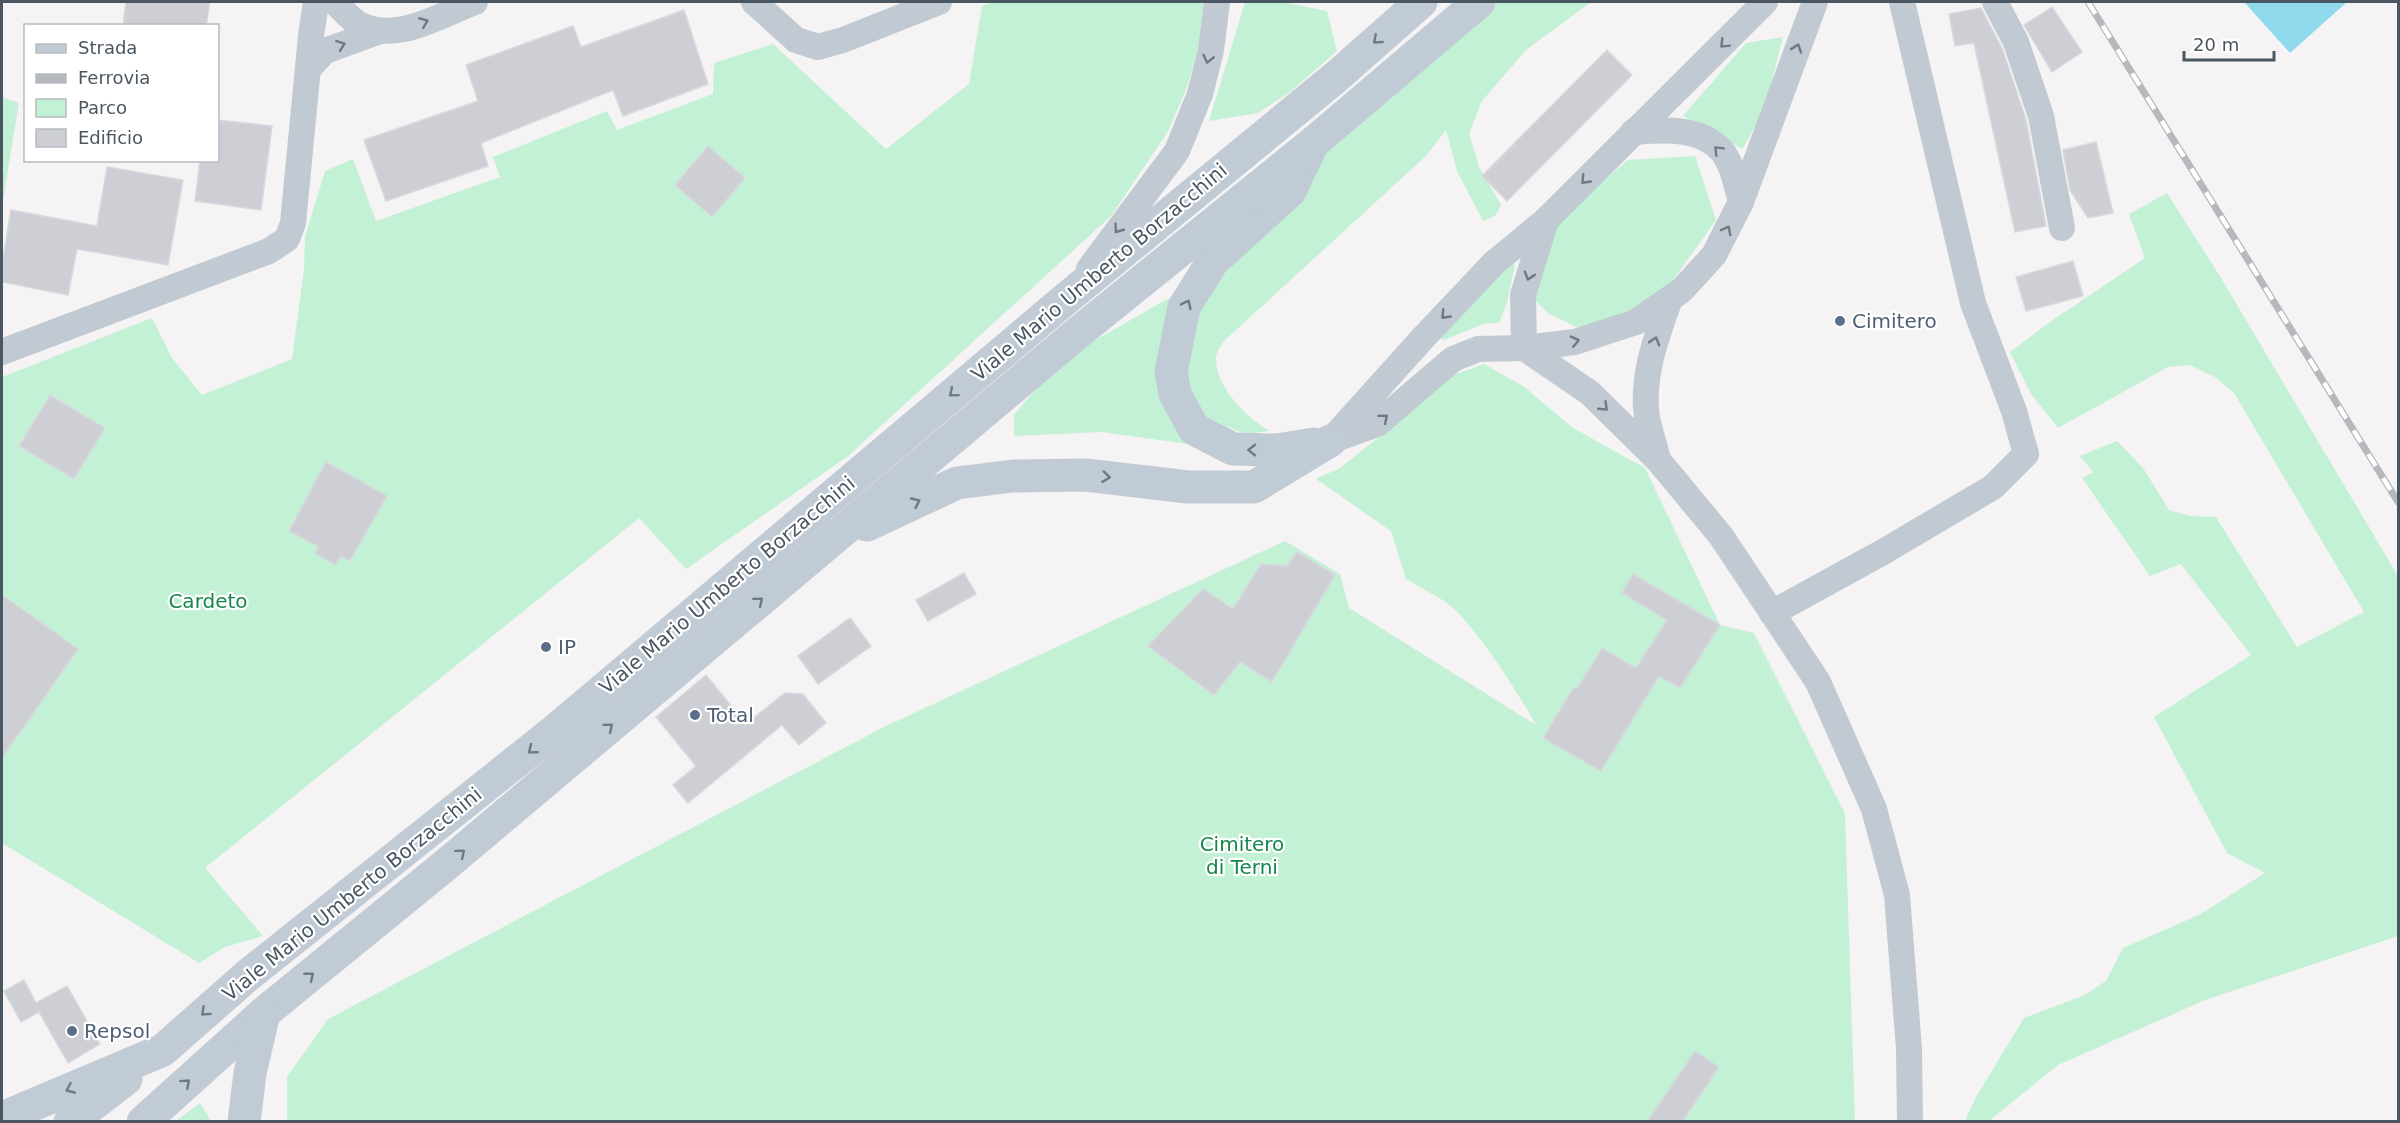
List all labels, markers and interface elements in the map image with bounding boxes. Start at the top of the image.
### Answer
one-way arrow [418,17,429,29]
legend [24,24,219,162]
scale bar [2184,24,2274,62]
one-way arrow [1373,33,1384,44]
text: 20 m [2193,34,2239,55]
one-way arrow [1721,36,1732,47]
text: Strada [78,37,137,58]
one-way arrow [335,40,346,52]
one-way arrow [1789,43,1802,54]
one-way arrow [1203,54,1216,64]
text: Ferrovia [78,67,150,88]
text: Parco [78,97,127,118]
text: Edificio [78,127,143,148]
one-way arrow [1714,146,1725,157]
street label: Viale Mario Umberto Borzacchini [966,158,1232,386]
one-way arrow [1581,172,1592,183]
one-way arrow [1115,223,1126,234]
one-way arrow [1720,226,1731,236]
one-way arrow [1524,270,1536,281]
one-way arrow [1180,300,1192,311]
one-way arrow [1441,308,1452,319]
place label: Cimitero [1852,309,1937,333]
marker: Cimitero [1833,314,1847,328]
one-way arrow [1570,335,1580,348]
one-way arrow [1648,336,1661,347]
one-way arrow [949,386,960,397]
one-way arrow [1597,400,1608,411]
one-way arrow [1377,414,1388,425]
one-way arrow [1247,443,1256,456]
one-way arrow [1102,470,1111,483]
street label: Viale Mario Umberto Borzacchini [594,471,860,699]
one-way arrow [910,498,921,510]
park label: Cardeto [168,589,248,613]
one-way arrow [752,597,763,608]
place label: IP [558,635,576,659]
marker: IP [539,640,553,654]
place label: Total [706,703,754,727]
marker: Total [688,708,702,722]
one-way arrow [603,723,614,734]
one-way arrow [527,742,538,753]
street label: Viale Mario Umberto Borzacchini [218,782,486,1006]
park label: Cimitero di Terni [1200,832,1284,879]
one-way arrow [454,849,465,860]
one-way arrow [303,973,314,984]
one-way arrow [201,1005,212,1016]
place label: Repsol [84,1019,150,1043]
marker: Repsol [65,1024,79,1038]
one-way arrow [180,1079,190,1090]
one-way arrow [65,1082,76,1094]

